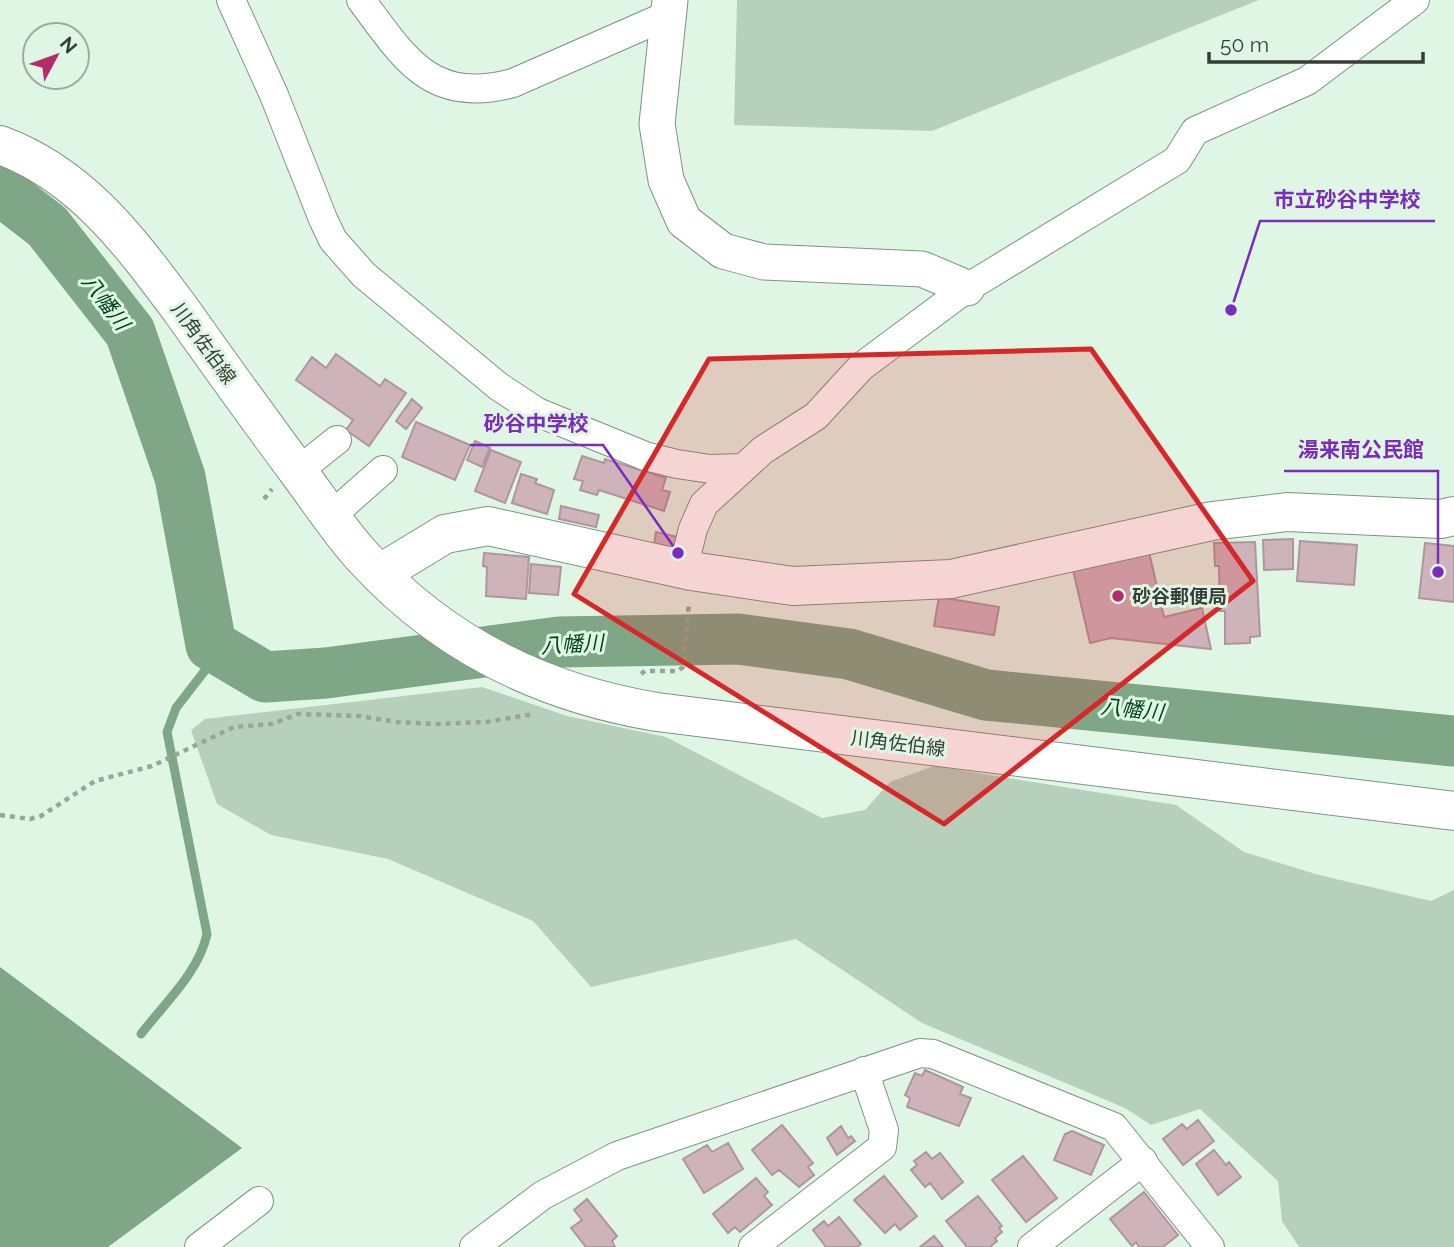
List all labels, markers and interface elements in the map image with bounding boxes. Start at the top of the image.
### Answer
north arrow [21,21,91,91]
scale bar [1209,21,1422,65]
text: N [56,32,82,58]
text: 50 m [1220,32,1269,57]
callout: 市立砂谷中学校 [1260,179,1435,221]
text: 市立砂谷中学校 [1274,187,1421,212]
water label: 八幡川 [77,269,136,336]
street label: 川角佐伯線 [167,298,241,388]
callout: 砂谷中学校 [470,403,603,445]
text: 砂谷中学校 [484,411,589,436]
callout: 湯来南公民館 [1284,429,1438,471]
text: 湯来南公民館 [1298,437,1424,462]
place label: 砂谷郵便局 [1132,585,1227,607]
marker: 砂谷郵便局 [1110,588,1126,604]
water label: 八幡川 [540,630,606,658]
water label: 八幡川 [1099,693,1167,725]
street label: 川角佐伯線 [850,726,946,760]

